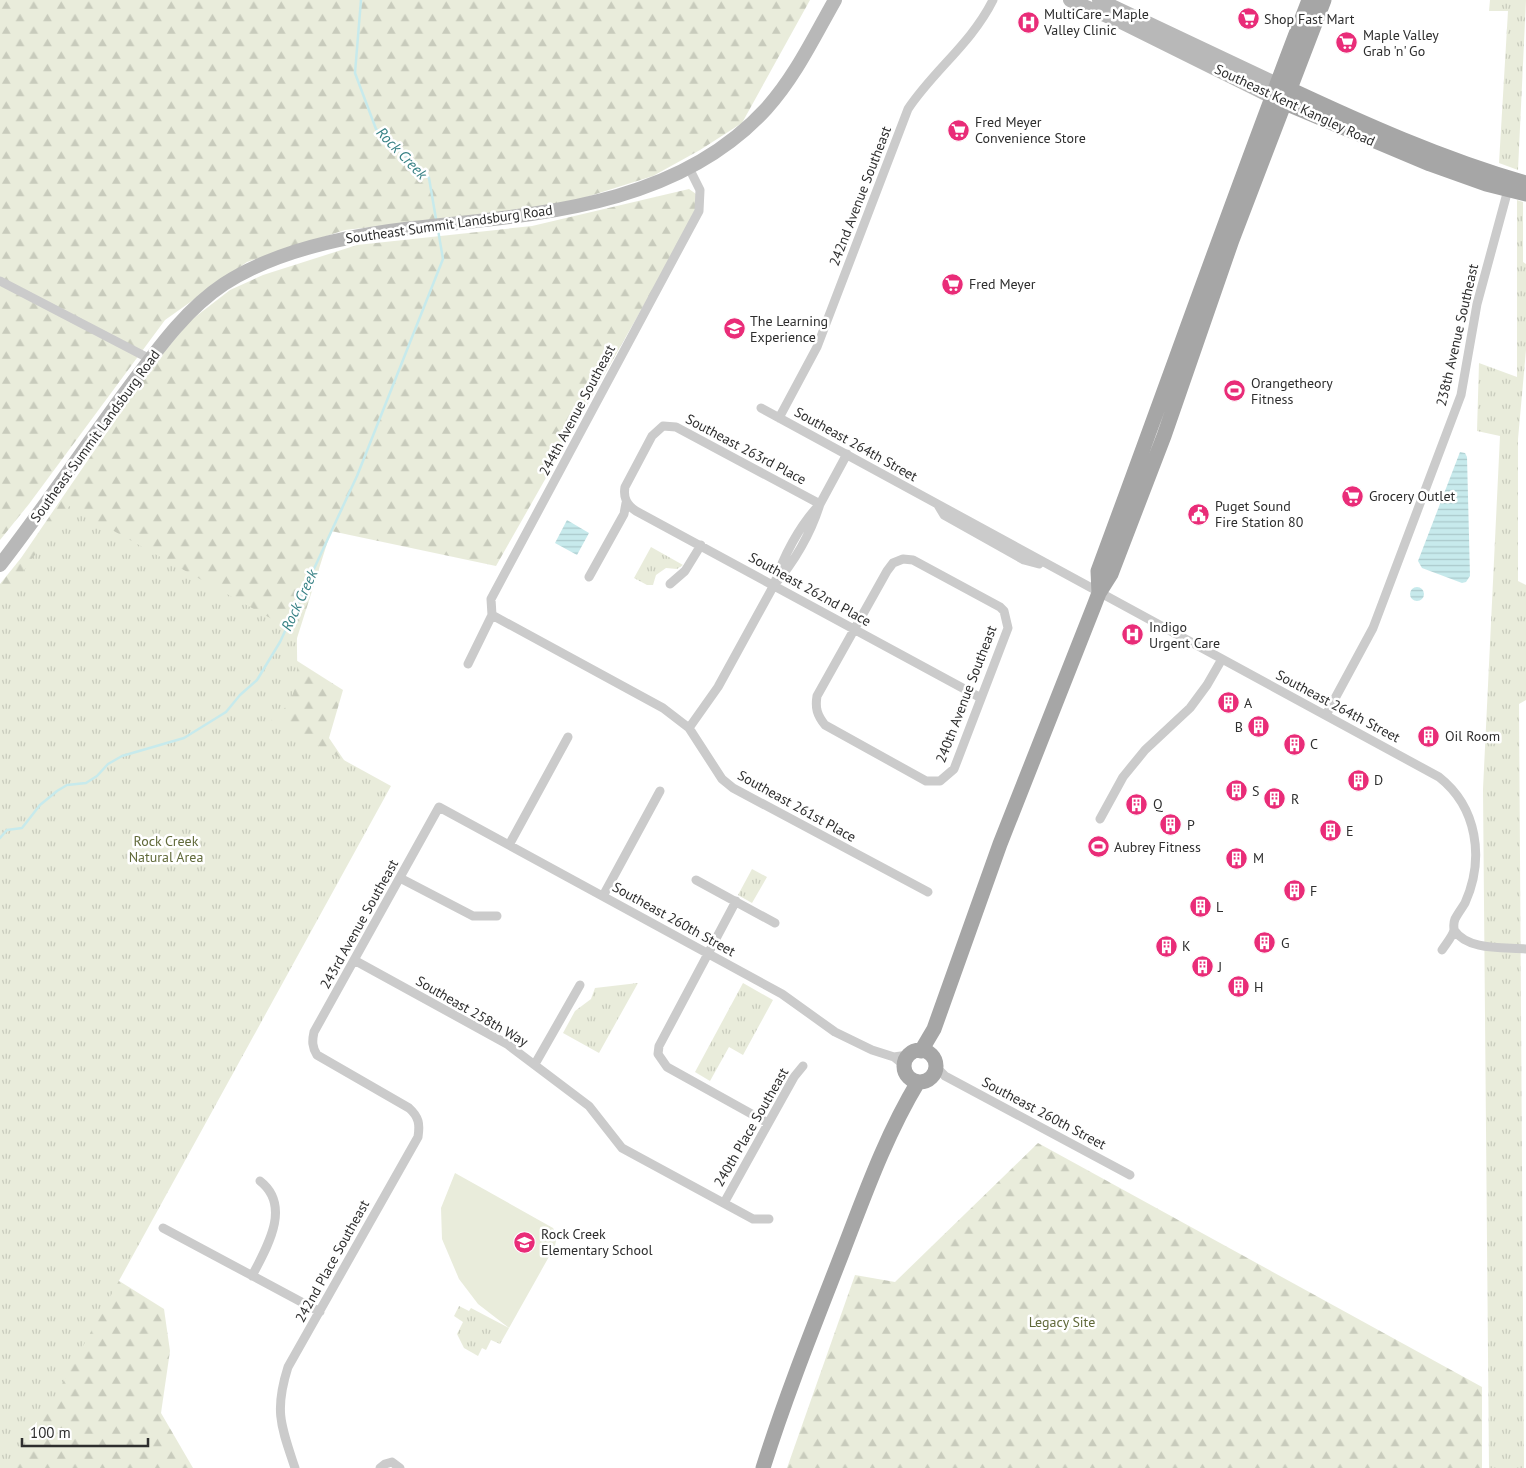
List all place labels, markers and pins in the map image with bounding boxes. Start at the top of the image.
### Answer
place label: MultiCare - Maple Valley Clinic [1043,5,1149,39]
supermarket icon: Shop Fast Mart [1236,7,1260,31]
hospital icon: MultiCare - Maple Valley Clinic [1016,10,1040,34]
place label: Shop Fast Mart [1264,10,1355,28]
place label: Maple Valley Grab 'n' Go [1363,26,1439,60]
supermarket icon: Maple Valley Grab 'n' Go [1335,31,1359,55]
place label: Fred Meyer Convenience Store [975,113,1086,147]
supermarket icon: Fred Meyer Convenience Store [947,118,971,142]
supermarket icon: Fred Meyer [941,272,965,296]
place label: Fred Meyer [969,275,1036,293]
place label: The Learning Experience [750,312,828,346]
school or university icon: The Learning Experience [722,317,746,341]
place label: Orangetheory Fitness [1251,374,1333,408]
sports icon: Orangetheory Fitness [1223,379,1247,403]
supermarket icon: Grocery Outlet [1341,484,1365,508]
place label: Grocery Outlet [1369,487,1456,505]
place label: Puget Sound Fire Station 80 [1215,497,1304,531]
public building icon: Puget Sound Fire Station 80 [1187,502,1211,526]
place label: Indigo Urgent Care [1149,618,1220,652]
hospital icon: Indigo Urgent Care [1121,623,1145,647]
building icon: A [1216,691,1240,715]
place label: A [1244,694,1253,712]
building icon: B [1247,715,1271,739]
place label: B [1235,718,1243,736]
building icon: Oil Room [1417,724,1441,748]
place label: Oil Room [1445,727,1500,745]
building icon: C [1282,732,1306,756]
place label: C [1310,735,1318,753]
building icon: D [1346,768,1370,792]
place label: D [1374,771,1383,789]
building icon: S [1224,779,1248,803]
place label: S [1252,782,1259,800]
building icon: R [1263,787,1287,811]
place label: R [1291,790,1299,808]
building icon: Q [1125,792,1149,816]
place label: Q [1153,795,1163,813]
building icon: P [1159,813,1183,837]
place label: P [1187,816,1195,834]
building icon: E [1318,819,1342,843]
place label: E [1346,822,1354,840]
sports icon: Aubrey Fitness [1086,835,1110,859]
place label: Aubrey Fitness [1114,838,1201,856]
building icon: M [1225,846,1249,870]
place label: M [1253,849,1264,867]
building icon: F [1282,879,1306,903]
place label: F [1310,882,1317,900]
building icon: L [1188,895,1212,919]
place label: L [1216,898,1223,916]
building icon: G [1253,931,1277,955]
building icon: K [1154,934,1178,958]
place label: G [1281,934,1290,952]
place label: K [1182,937,1191,955]
building icon: J [1190,955,1214,979]
place label: J [1217,958,1222,976]
building icon: H [1226,975,1250,999]
place label: H [1254,978,1263,996]
place label: Rock Creek Elementary School [541,1225,653,1259]
school or university icon: Rock Creek Elementary School [513,1230,537,1254]

